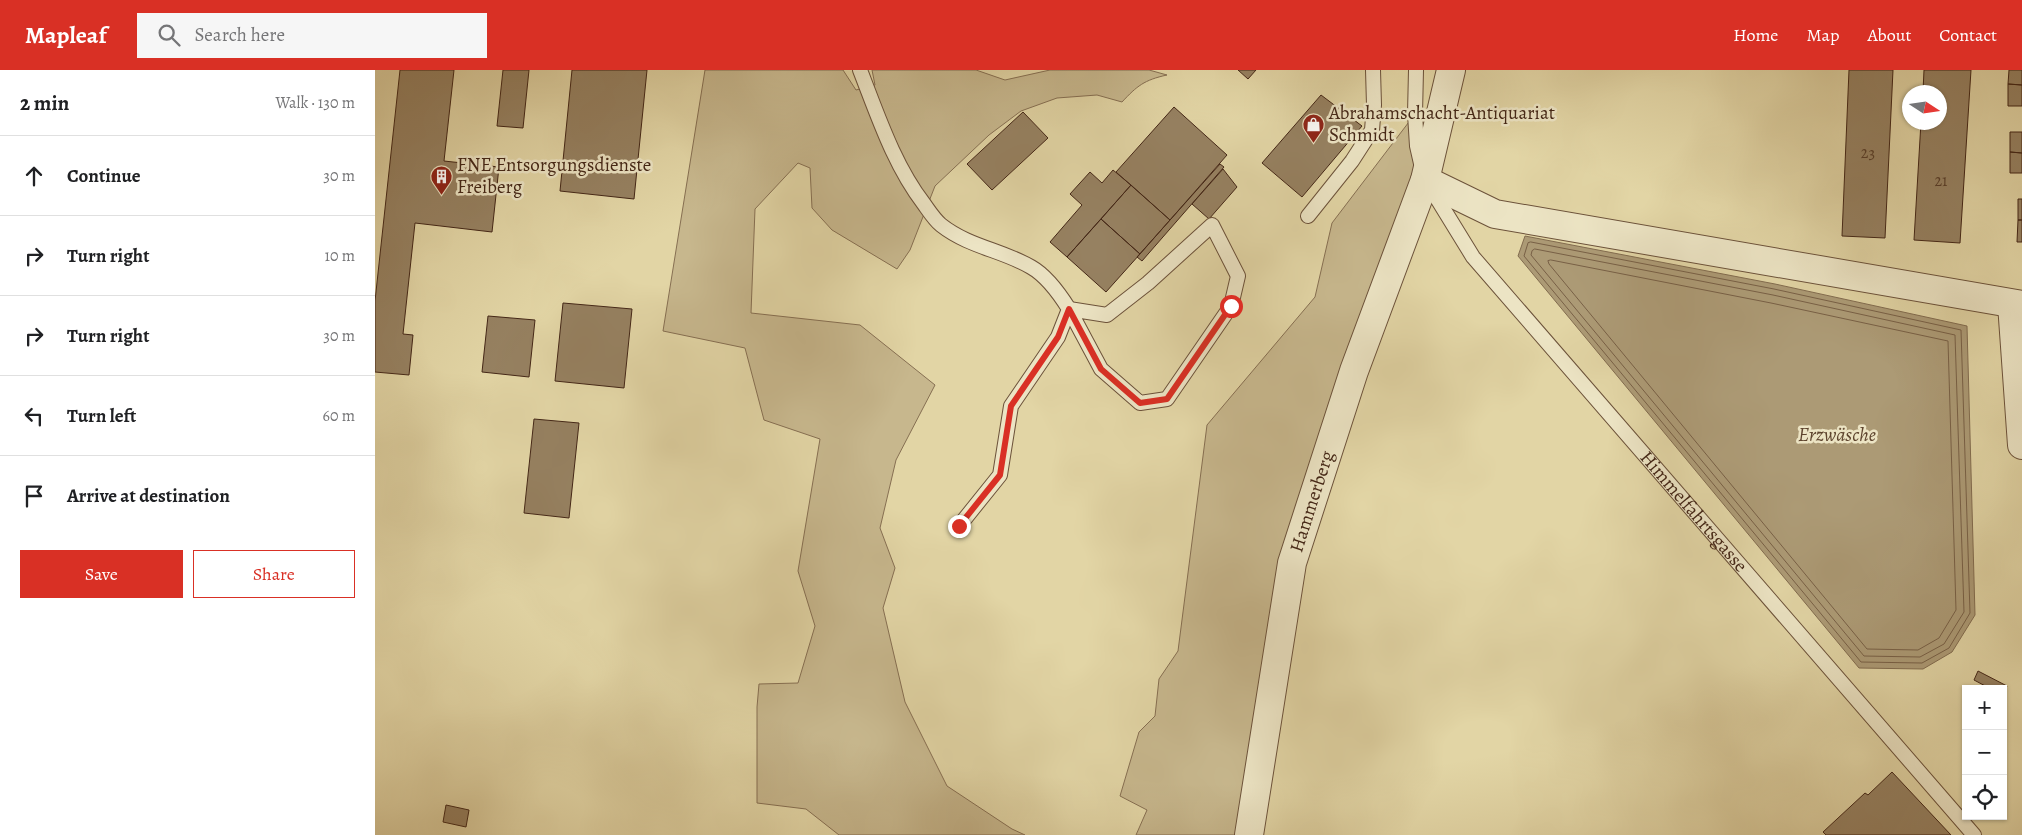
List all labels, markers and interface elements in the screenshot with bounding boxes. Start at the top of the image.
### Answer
search box [137,13,487,58]
text: Mapleaf [25,19,107,51]
icon: search [155,21,183,49]
text: Search here [195,22,285,48]
text: Home [1733,23,1778,47]
text: Map [1806,23,1839,47]
text: About [1867,23,1911,47]
text: Contact [1939,23,1997,47]
north arrow [1902,85,1947,130]
text: 2 min [20,89,69,117]
text: Walk · 130 m [275,92,355,114]
place label: Abrahamschacht-Antiquariat Schmidt [1328,100,1555,148]
shop icon: Abrahamschacht-Antiquariat Schmidt [1301,112,1325,143]
house number: 23 [1861,142,1875,164]
place label: FNE Entsorgungsdienste Freiberg [457,152,651,200]
icon: ahead [20,162,48,190]
text: Continue [67,163,141,189]
building icon: FNE Entsorgungsdienste Freiberg [429,164,453,195]
text: 30 m [323,165,355,187]
house number: 21 [1934,170,1948,192]
icon: right [20,242,48,270]
text: Turn right [67,243,149,269]
text: 10 m [325,245,355,267]
route start [1220,295,1243,318]
icon: right [20,322,48,350]
text: Turn right [67,323,149,349]
text: 30 m [323,325,355,347]
icon: left [20,402,48,430]
text: Turn left [67,403,136,429]
text: 60 m [323,405,355,427]
water label: Erzwäsche [1798,421,1876,448]
street label: Himmelfahrtsgasse [1634,445,1753,578]
street label: Hammerberg [1283,447,1341,556]
icon: arrive [20,482,48,510]
text: Arrive at destination [67,483,230,509]
route end [948,515,971,538]
button: Save [20,550,183,598]
button: Share [193,550,355,598]
map controls [1962,685,2007,820]
button: + [1962,685,2007,730]
button: − [1962,730,2007,775]
button: locate [1962,775,2007,820]

